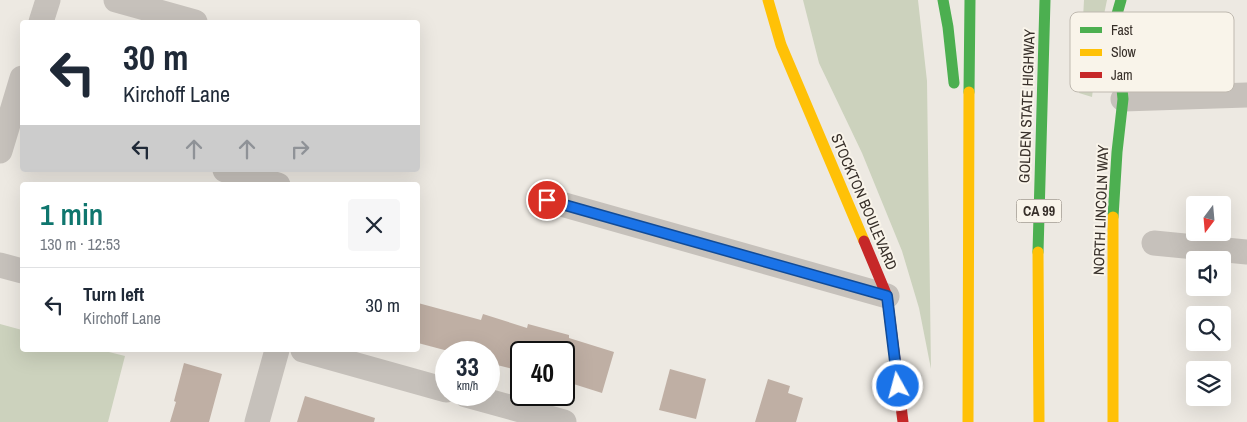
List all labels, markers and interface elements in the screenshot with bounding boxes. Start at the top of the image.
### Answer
legend [1070,12,1234,92]
text: Fast [1111,21,1133,39]
street label: GOLDEN STATE HIGHWAY [1013,28,1040,183]
text: 30 m [123,34,188,81]
icon: left [40,40,105,105]
text: Slow [1111,43,1137,61]
text: Jam [1111,66,1133,84]
text: Kirchoff Lane [123,79,230,109]
street label: STOCKTON BOULEVARD [826,130,903,273]
icon: left [127,135,155,163]
icon: ahead [180,135,208,163]
icon: ahead [233,135,261,163]
icon: right [286,135,314,163]
street label: NORTH LINCOLN WAY [1088,144,1113,275]
pin [526,179,568,221]
icon: arrive [533,186,561,214]
text: 1 min [40,194,103,234]
north arrow [1186,196,1231,241]
map controls [1186,196,1231,406]
button: close [348,199,400,251]
road number: CA 99 [1016,200,1062,222]
text: 130 m · 12:53 [40,233,120,255]
button: sound [1186,251,1231,296]
text: Turn left [83,281,144,307]
icon: left [40,291,68,319]
text: 30 m [365,292,400,318]
button: search [1186,306,1231,351]
text: Kirchoff Lane [83,307,161,329]
speed limit sign: 40 [510,341,575,406]
text: 33 [456,350,479,384]
position arrow [871,359,923,411]
button: layers [1186,361,1231,406]
text: km/h [457,378,478,394]

